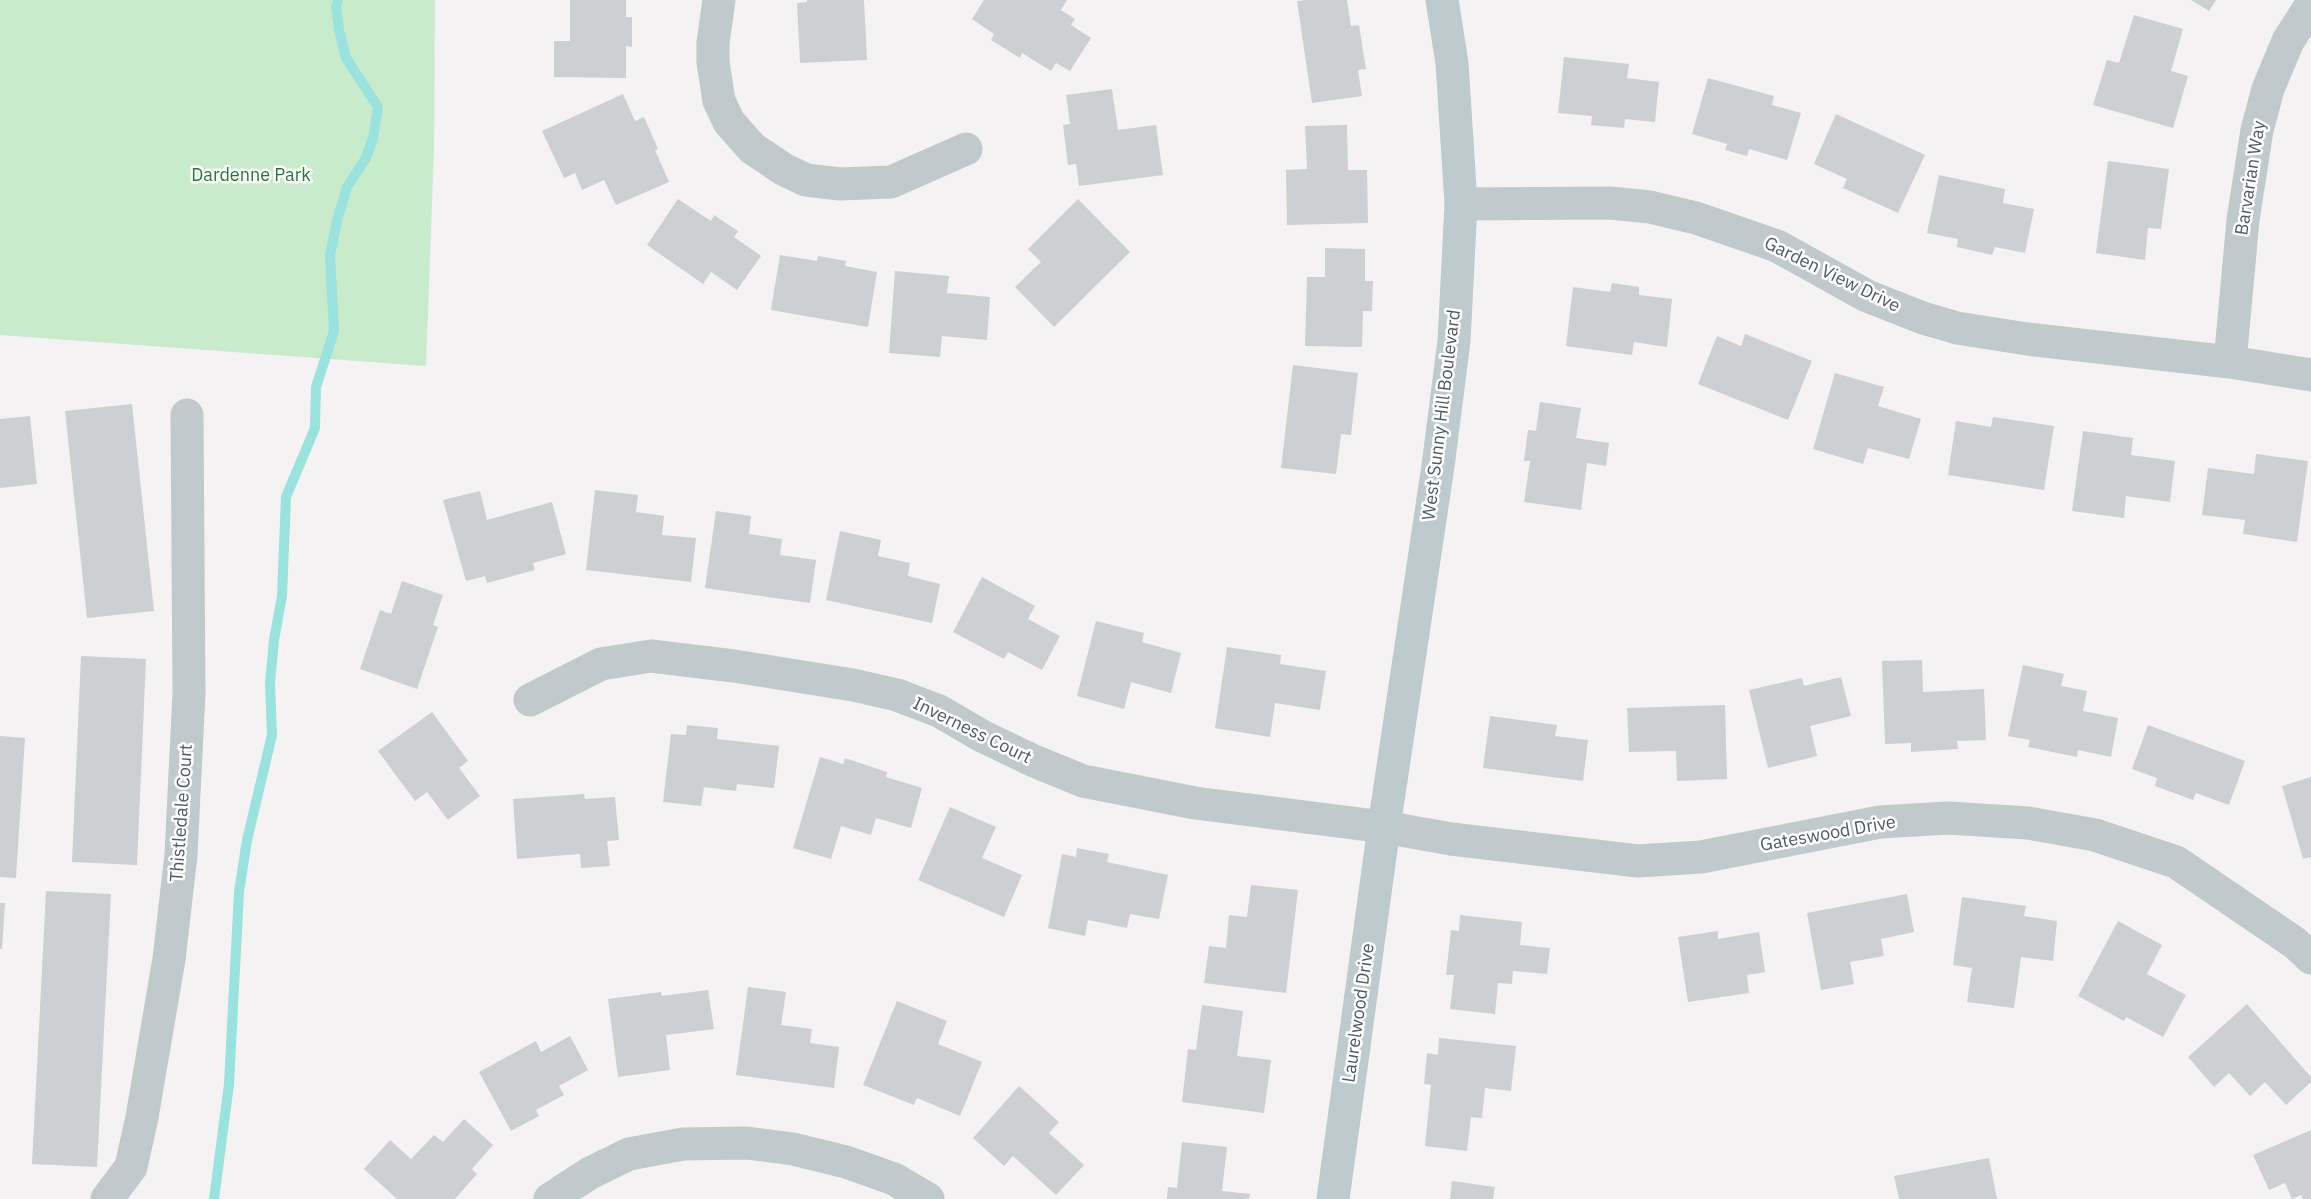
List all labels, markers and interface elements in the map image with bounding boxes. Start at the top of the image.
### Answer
street label: Barvarian Way [2231,119,2271,237]
park label: Dardenne Park [191,165,311,187]
street label: Garden View Drive [1761,233,1903,317]
street label: West Sunny Hill Boulevard [1418,308,1466,522]
street label: Inverness Court [909,693,1035,769]
street label: Thistledale Court [166,743,198,883]
street label: Gateswood Drive [1759,811,1897,857]
street label: Laurelwood Drive [1339,942,1379,1084]

